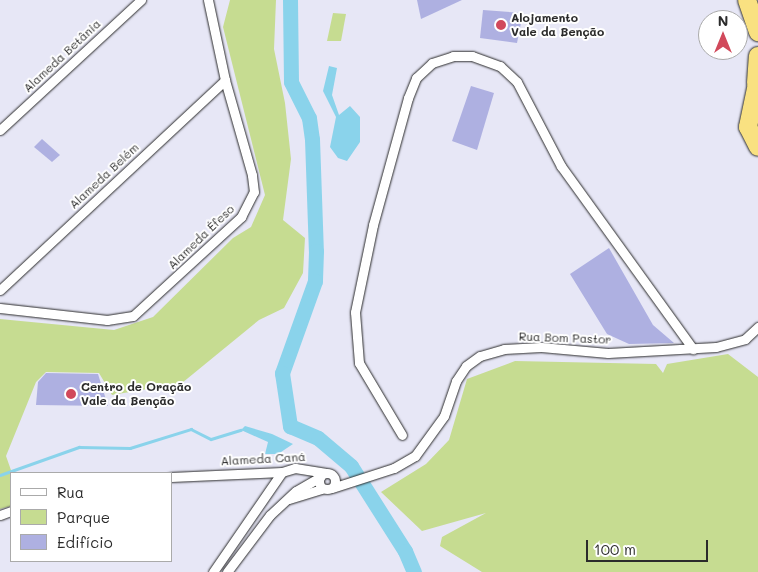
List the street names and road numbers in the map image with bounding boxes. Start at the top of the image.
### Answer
street label: Alameda Betânia [20,17,104,95]
street label: Alameda Belém [66,140,142,212]
street label: Alameda Éfeso [165,202,237,272]
street label: Rua Bom Pastor [518,329,612,347]
street label: Alameda Caná [220,450,306,468]

